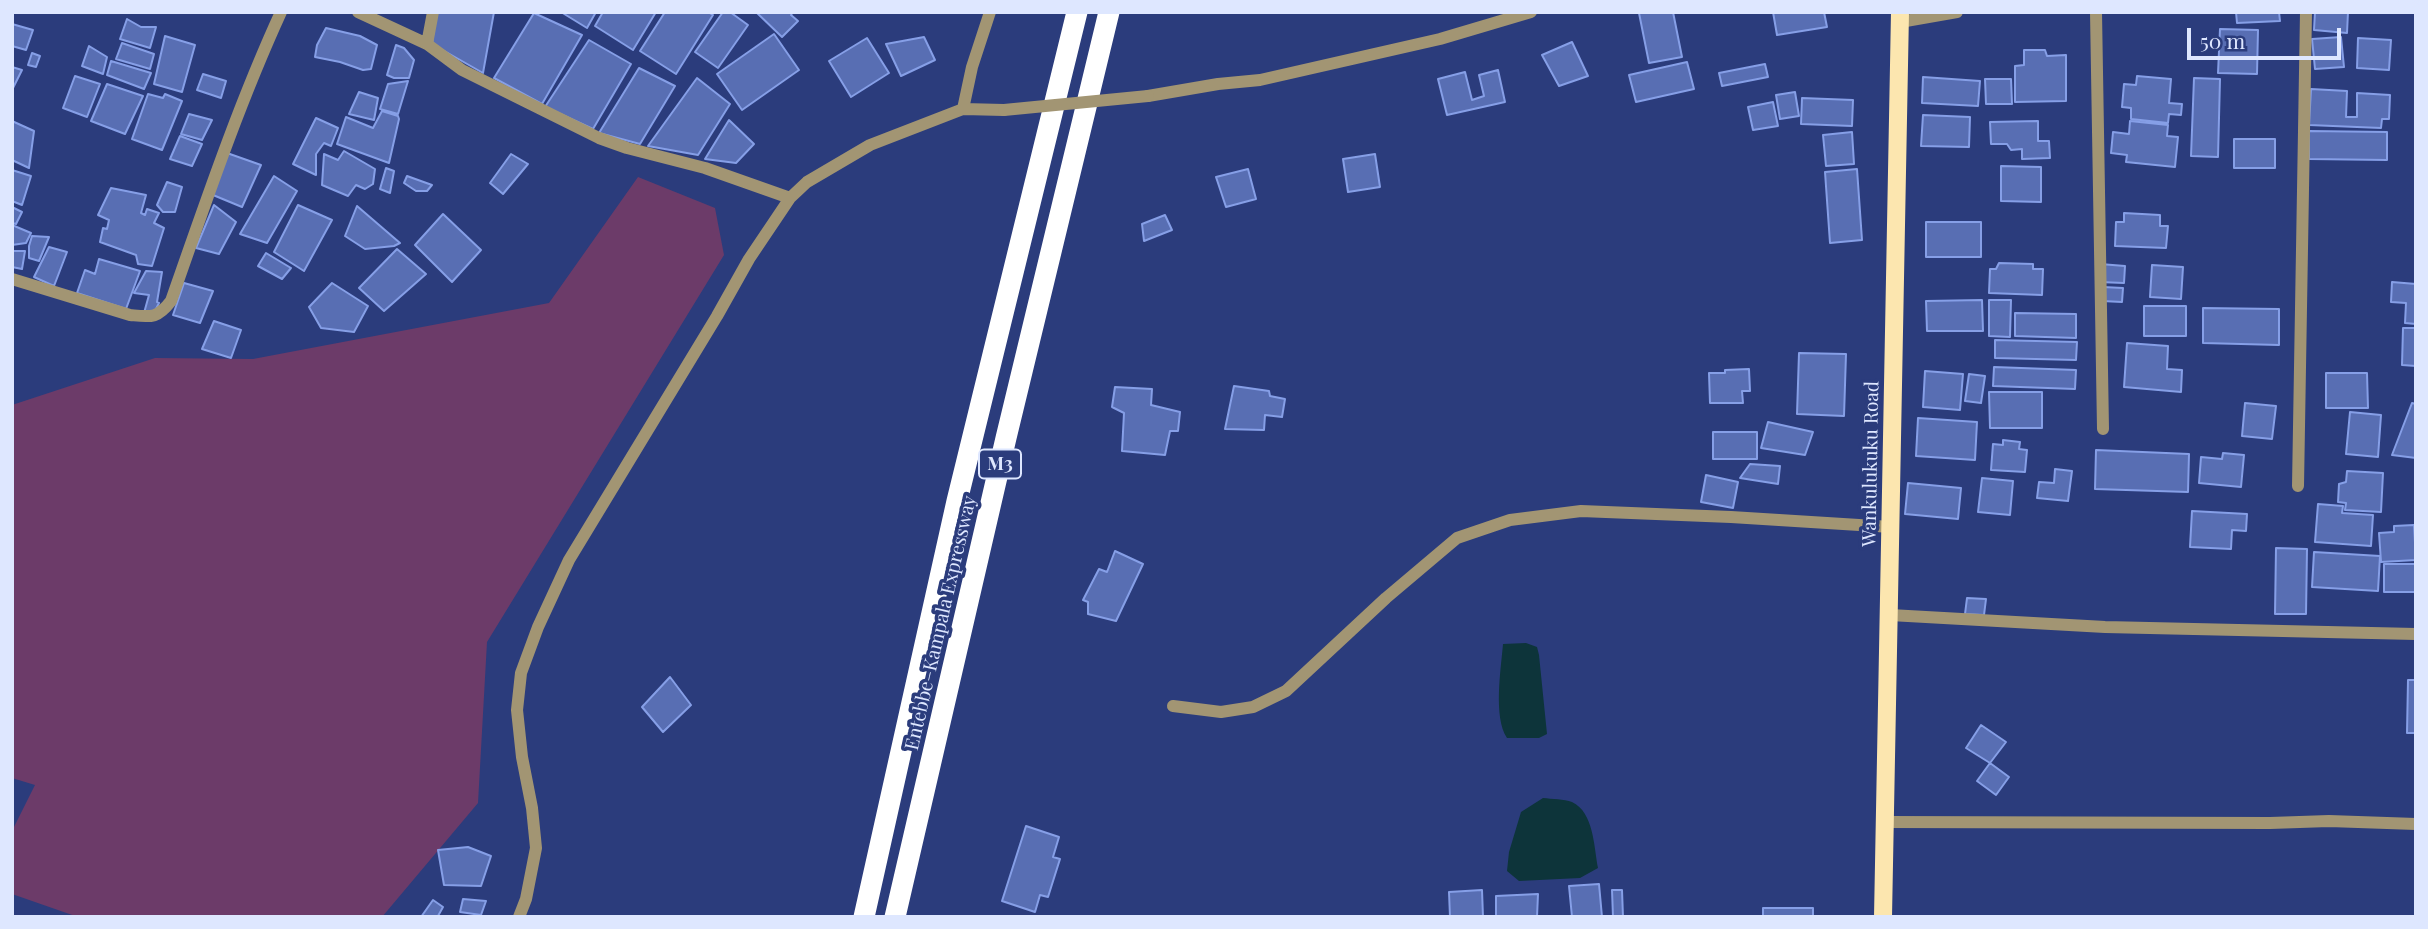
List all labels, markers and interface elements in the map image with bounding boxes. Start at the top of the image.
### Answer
scale bar [2190,14,2344,58]
text: 50 m [2200,26,2245,54]
street label: Wankulukuku Road [1858,381,1884,547]
road number: M3 [979,450,1021,478]
street label: Entebbe–Kampala Expressway [901,493,981,753]

